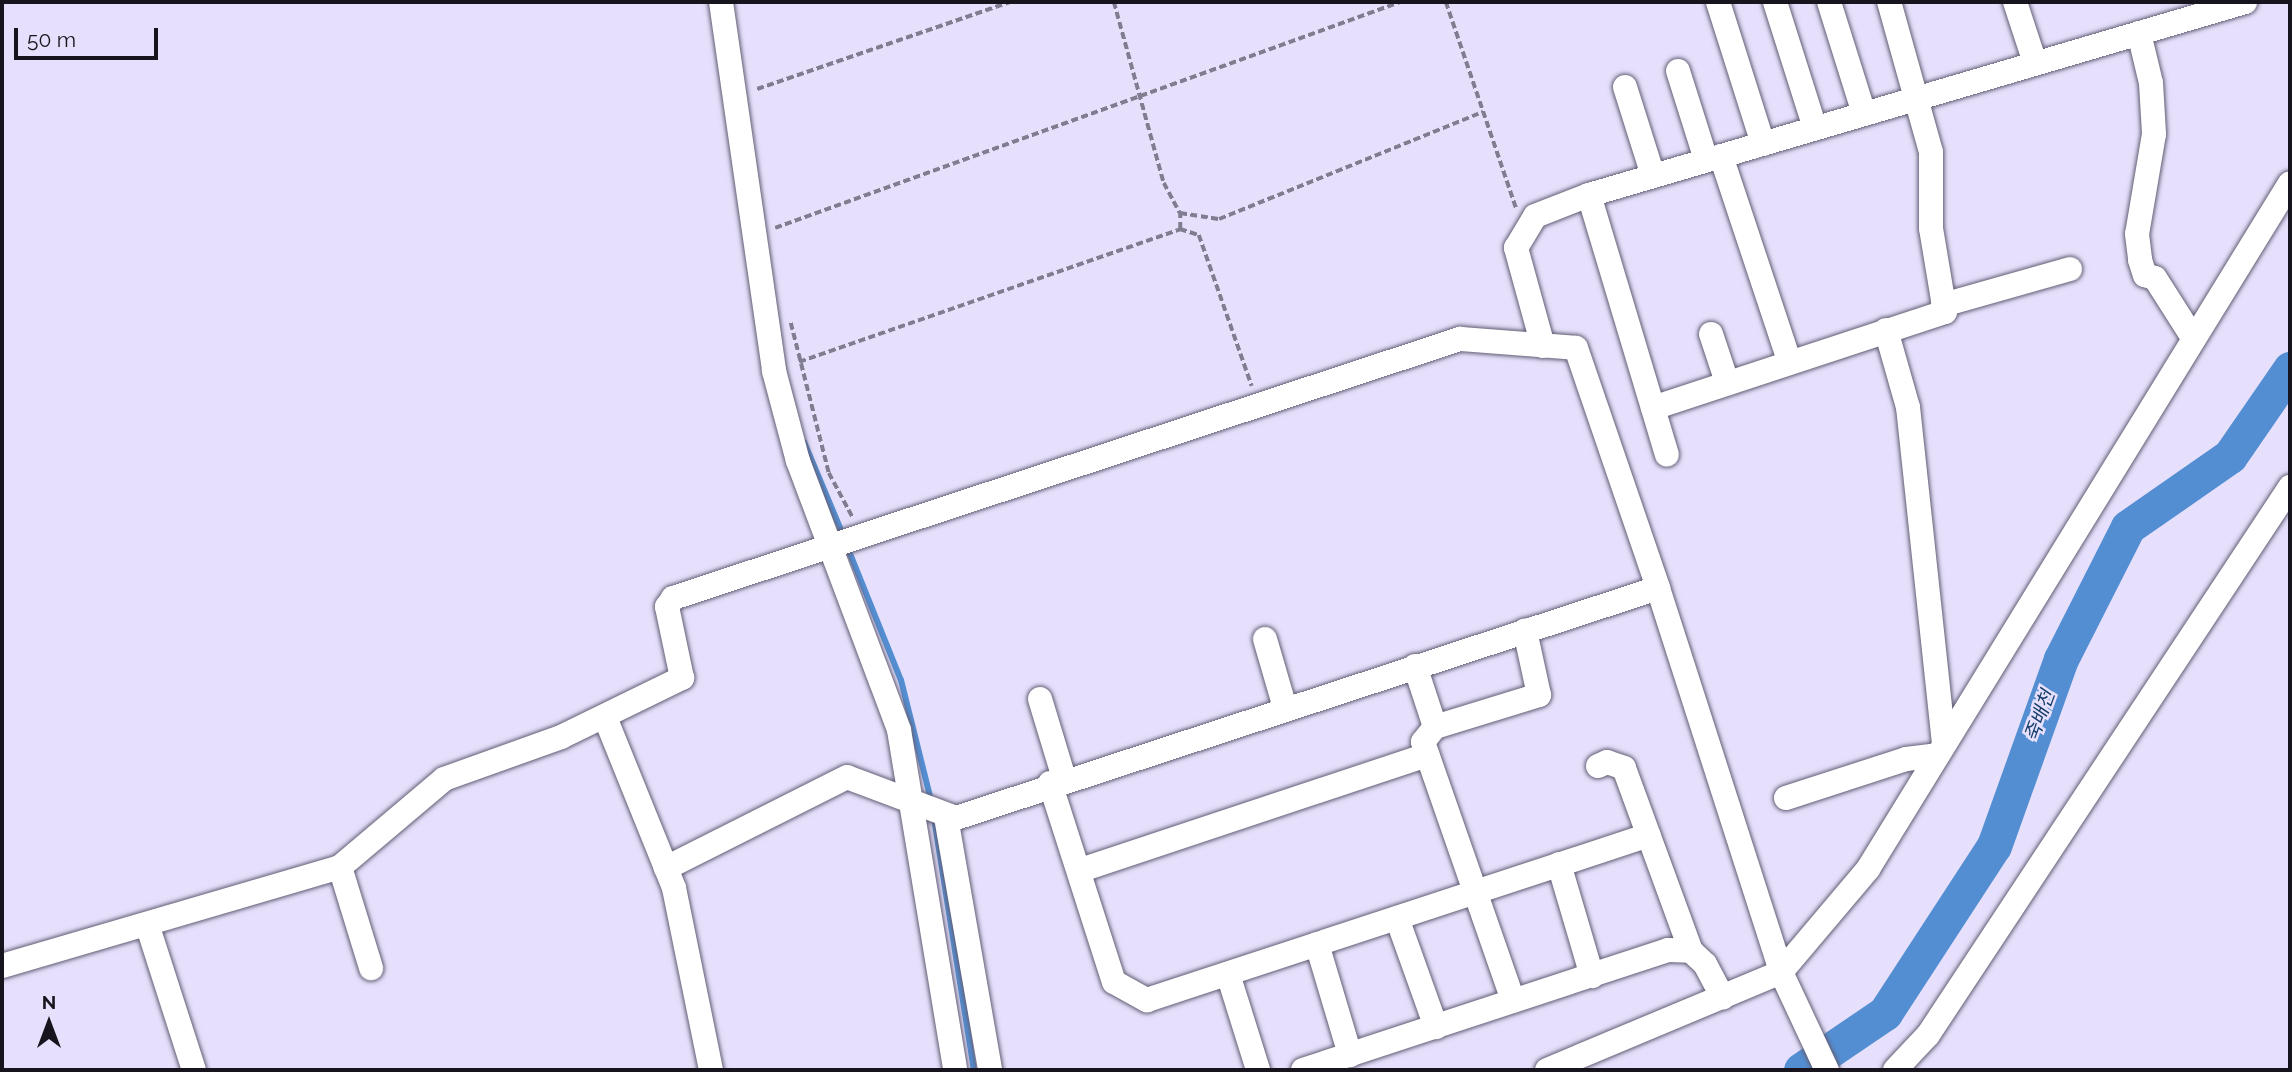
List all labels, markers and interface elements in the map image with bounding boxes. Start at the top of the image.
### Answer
scale bar [18,14,161,58]
text: 50 m [27,27,76,52]
water label: 죽배천 [2020,687,2060,745]
north arrow [14,988,84,1058]
text: N [42,991,56,1013]

